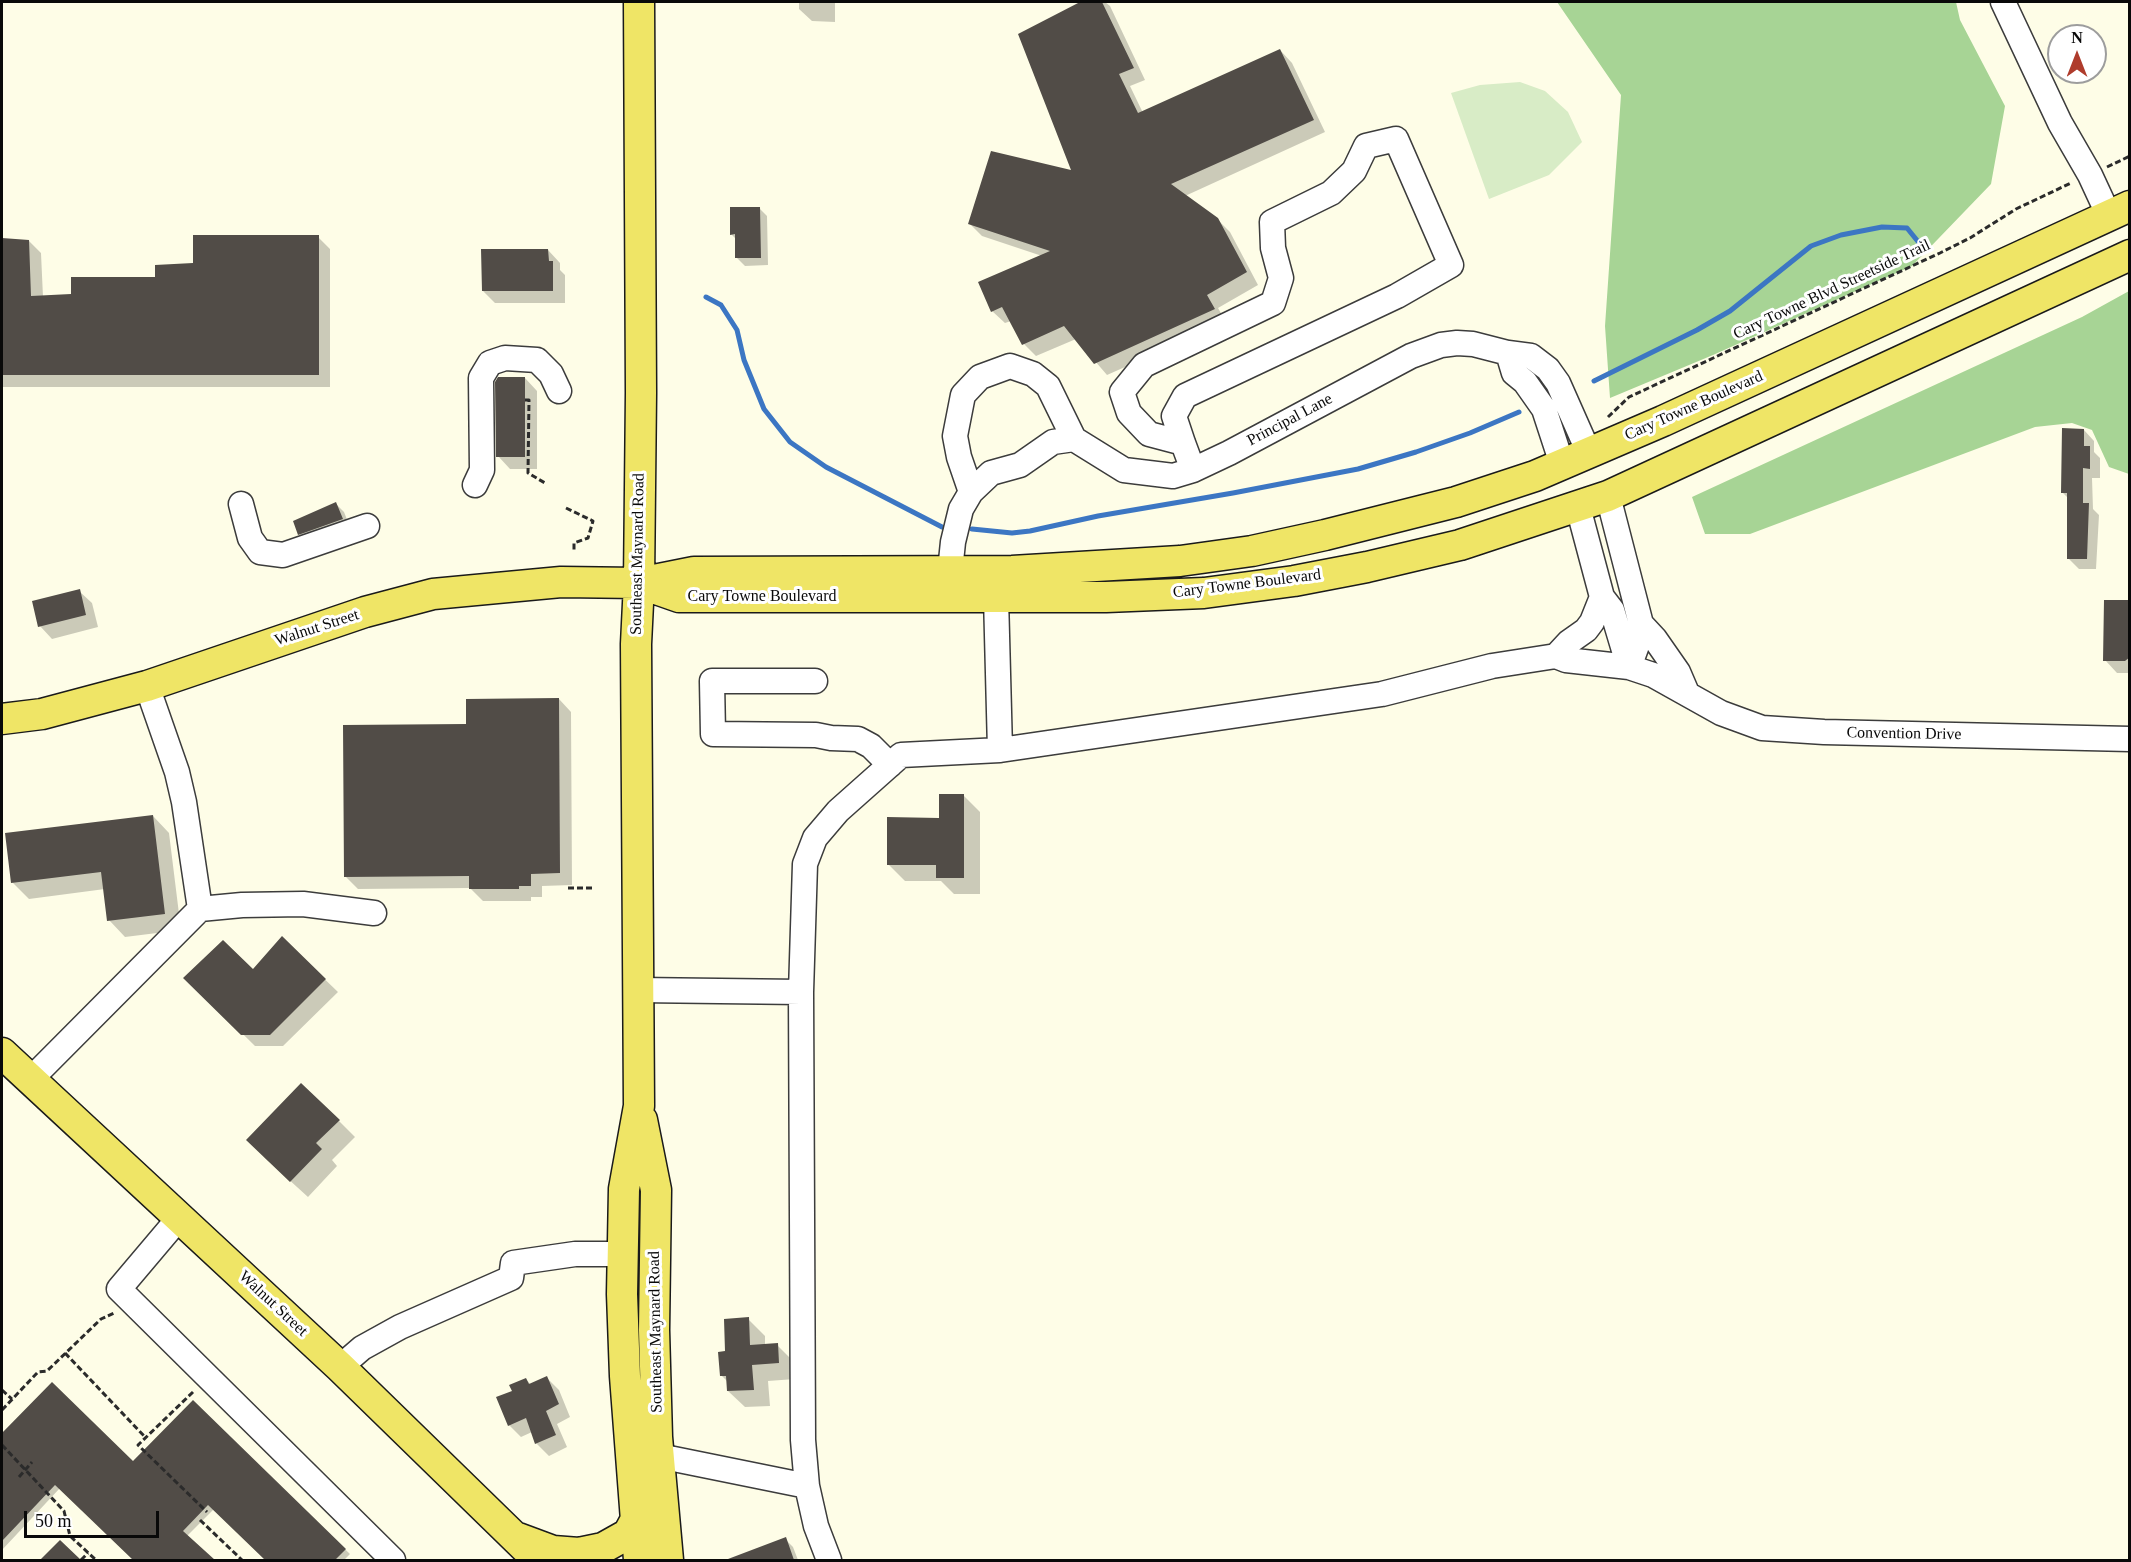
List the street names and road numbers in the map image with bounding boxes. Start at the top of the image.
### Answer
street label: Cary Towne Blvd Streetside Trail [1730,236,1934,344]
street label: Cary Towne Boulevard [1622,367,1766,445]
street label: Principal Lane [1244,390,1336,450]
street label: Southeast Maynard Road [627,473,649,635]
street label: Cary Towne Boulevard [1172,565,1322,603]
street label: Cary Towne Boulevard [687,587,837,607]
street label: Walnut Street [273,605,361,651]
street label: Convention Drive [1846,723,1962,745]
street label: Southeast Maynard Road [645,1251,667,1413]
street label: Walnut Street [235,1267,311,1341]

